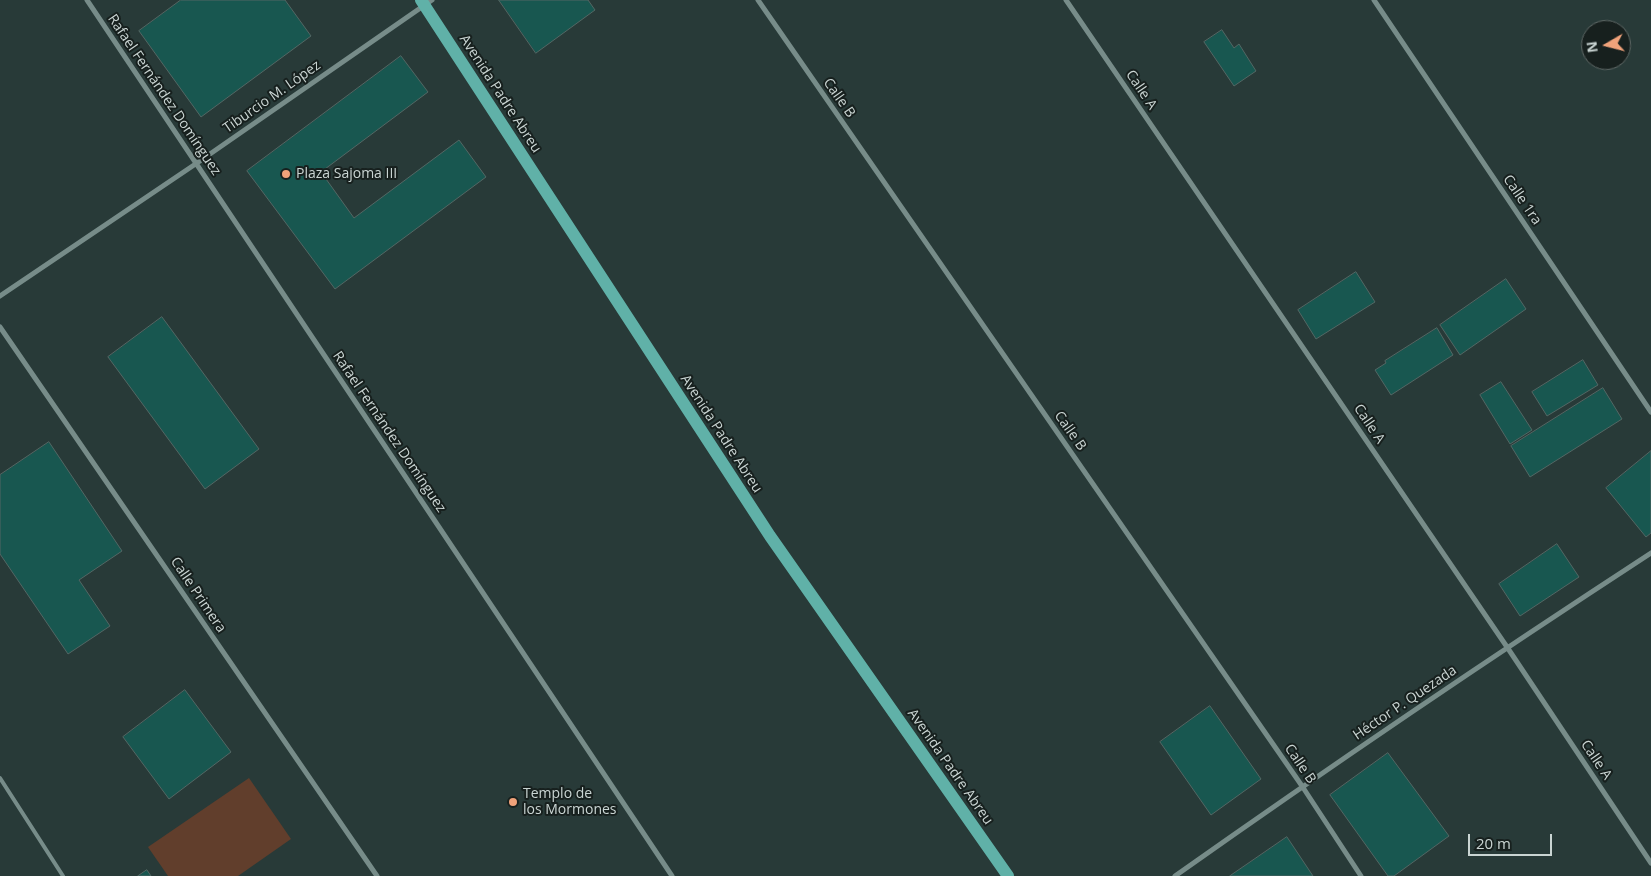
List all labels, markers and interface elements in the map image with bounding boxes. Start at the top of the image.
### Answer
street label: Rafael Fernández Domínguez [104,11,224,179]
north arrow [1581,20,1631,70]
street label: Avenida Padre Abreu [456,32,544,156]
text: N [1581,40,1602,54]
street label: Tiburcio M. López [220,57,324,137]
street label: Calle A [1122,67,1160,113]
street label: Calle B [819,75,859,121]
place label: Plaza Sajoma III [296,166,397,182]
marker: Plaza Sajoma III [280,168,292,180]
street label: Calle 1ra [1499,172,1545,228]
street label: Rafael Fernández Domínguez [329,348,449,516]
street label: Avenida Padre Abreu [677,372,765,496]
street label: Calle A [1350,401,1388,447]
street label: Calle B [1050,408,1090,454]
street label: Calle Primera [167,554,229,636]
street label: Héctor P. Quezada [1350,662,1460,744]
street label: Avenida Padre Abreu [904,706,996,828]
street label: Calle A [1577,737,1615,783]
street label: Calle B [1281,741,1319,787]
place label: Templo de los Mormones [523,786,617,819]
marker: Templo de los Mormones [507,796,519,808]
scale bar [1471,824,1555,856]
text: 20 m [1476,833,1511,853]

